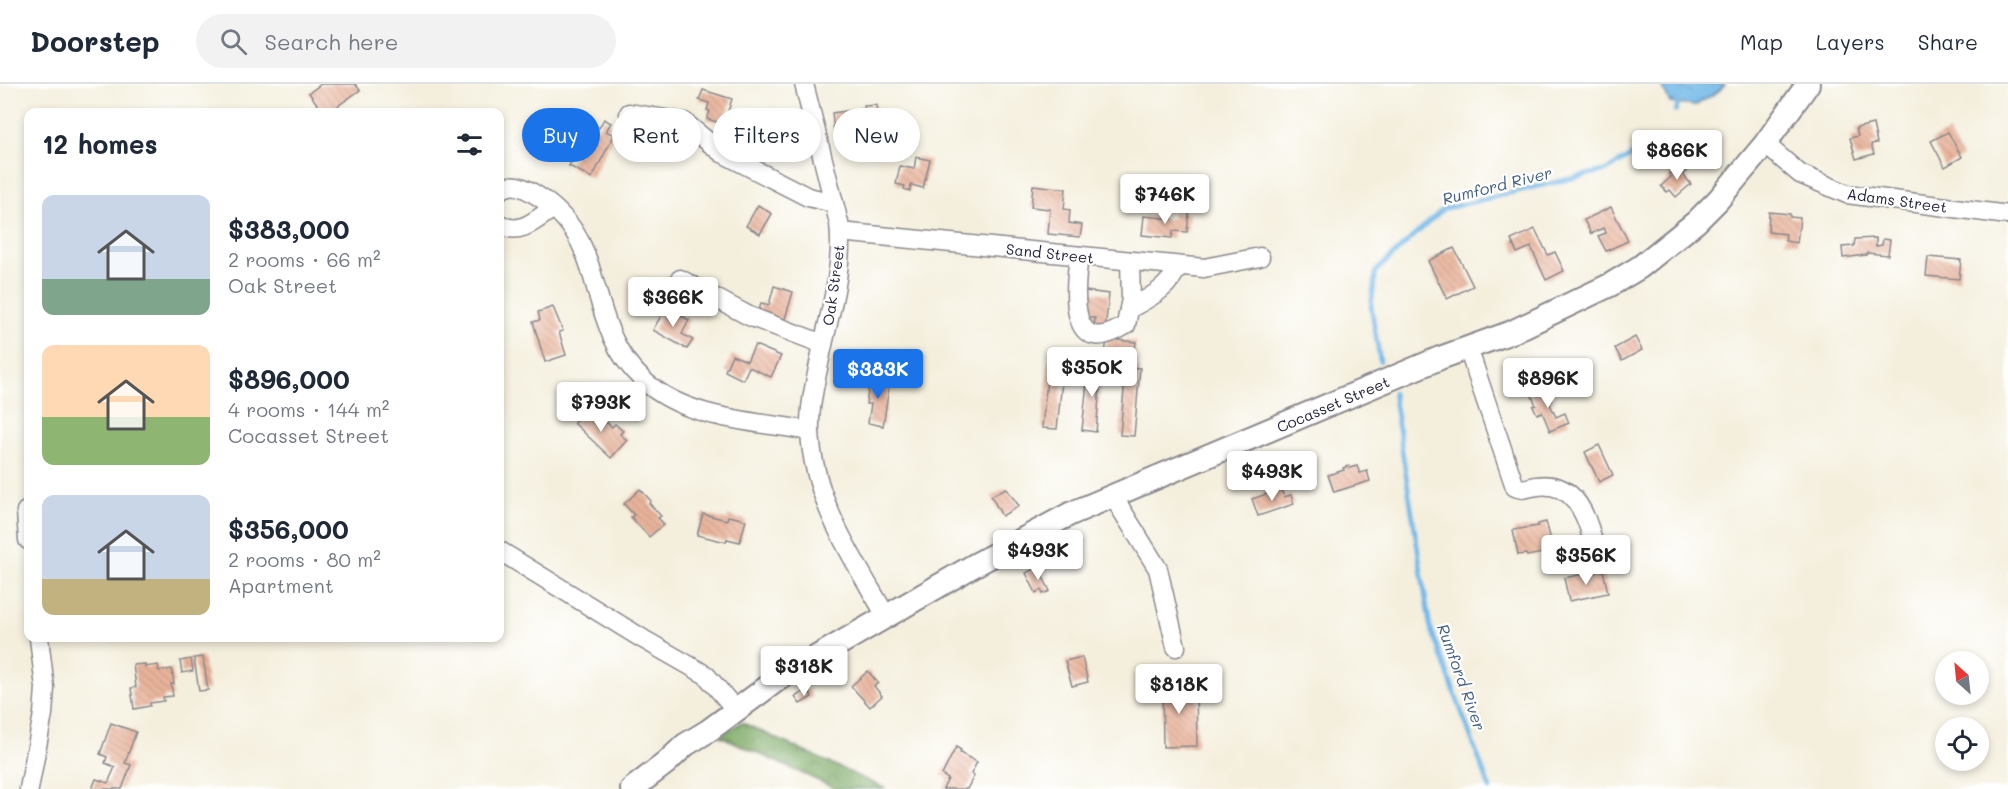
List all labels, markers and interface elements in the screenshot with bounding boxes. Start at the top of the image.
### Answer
search box [196,14,616,68]
text: Doorstep [30,23,160,59]
icon: search [217,25,250,58]
text: Search here [265,27,398,56]
text: Map [1740,28,1783,55]
text: Layers [1816,28,1885,55]
text: Share [1918,28,1978,55]
chip: Buy [522,108,600,162]
chip: Rent [612,108,701,162]
chip: Filters [713,108,821,162]
chip: New [833,108,920,162]
text: 12 homes [42,127,158,161]
icon: filters [453,128,486,161]
pin: $866K [1635,130,1719,181]
text: $866K [1646,136,1708,162]
water label: Rumford River [1440,161,1554,209]
pin: $746K [1123,174,1207,225]
text: $746K [1134,180,1196,206]
street label: Adams Street [1846,183,1948,217]
text: $383,000 [228,212,350,246]
icon: home [90,219,162,291]
street label: Sand Street [1005,238,1095,268]
street label: Oak Street [817,243,849,327]
text: 2 rooms · 66 m² [228,246,381,272]
text: Oak Street [228,272,337,298]
pin: $366K [631,277,715,328]
text: $366K [642,283,704,309]
pin: $350K [1050,347,1134,398]
pin: $383K [836,349,920,400]
text: $350K [1061,353,1123,379]
text: $383K [847,355,909,381]
pin: $896K [1506,358,1590,409]
text: $896,000 [228,362,350,396]
text: $896K [1517,364,1579,390]
icon: home [90,369,162,441]
street label: Cocasset Street [1274,371,1392,437]
pin: $793K [559,382,643,433]
text: $793K [571,388,631,414]
text: 4 rooms · 144 m² [228,396,389,422]
text: Cocasset Street [228,422,389,448]
pin: $493K [1230,451,1314,502]
text: $493K [1241,457,1303,483]
text: $356,000 [228,512,349,546]
icon: home [90,519,162,591]
pin: $493K [996,530,1080,581]
pin: $356K [1544,535,1628,586]
text: $493K [1007,536,1069,562]
text: $356K [1555,541,1617,567]
text: 2 rooms · 80 m² [228,546,381,572]
text: Apartment [228,572,334,598]
water label: Rumford River [1433,621,1491,733]
pin: $318K [762,646,846,697]
north arrow [1935,651,1989,705]
map controls [1935,651,1989,771]
text: $318K [775,652,833,678]
pin: $818K [1137,664,1221,715]
text: $818K [1149,670,1209,696]
button: locate [1935,717,1989,771]

